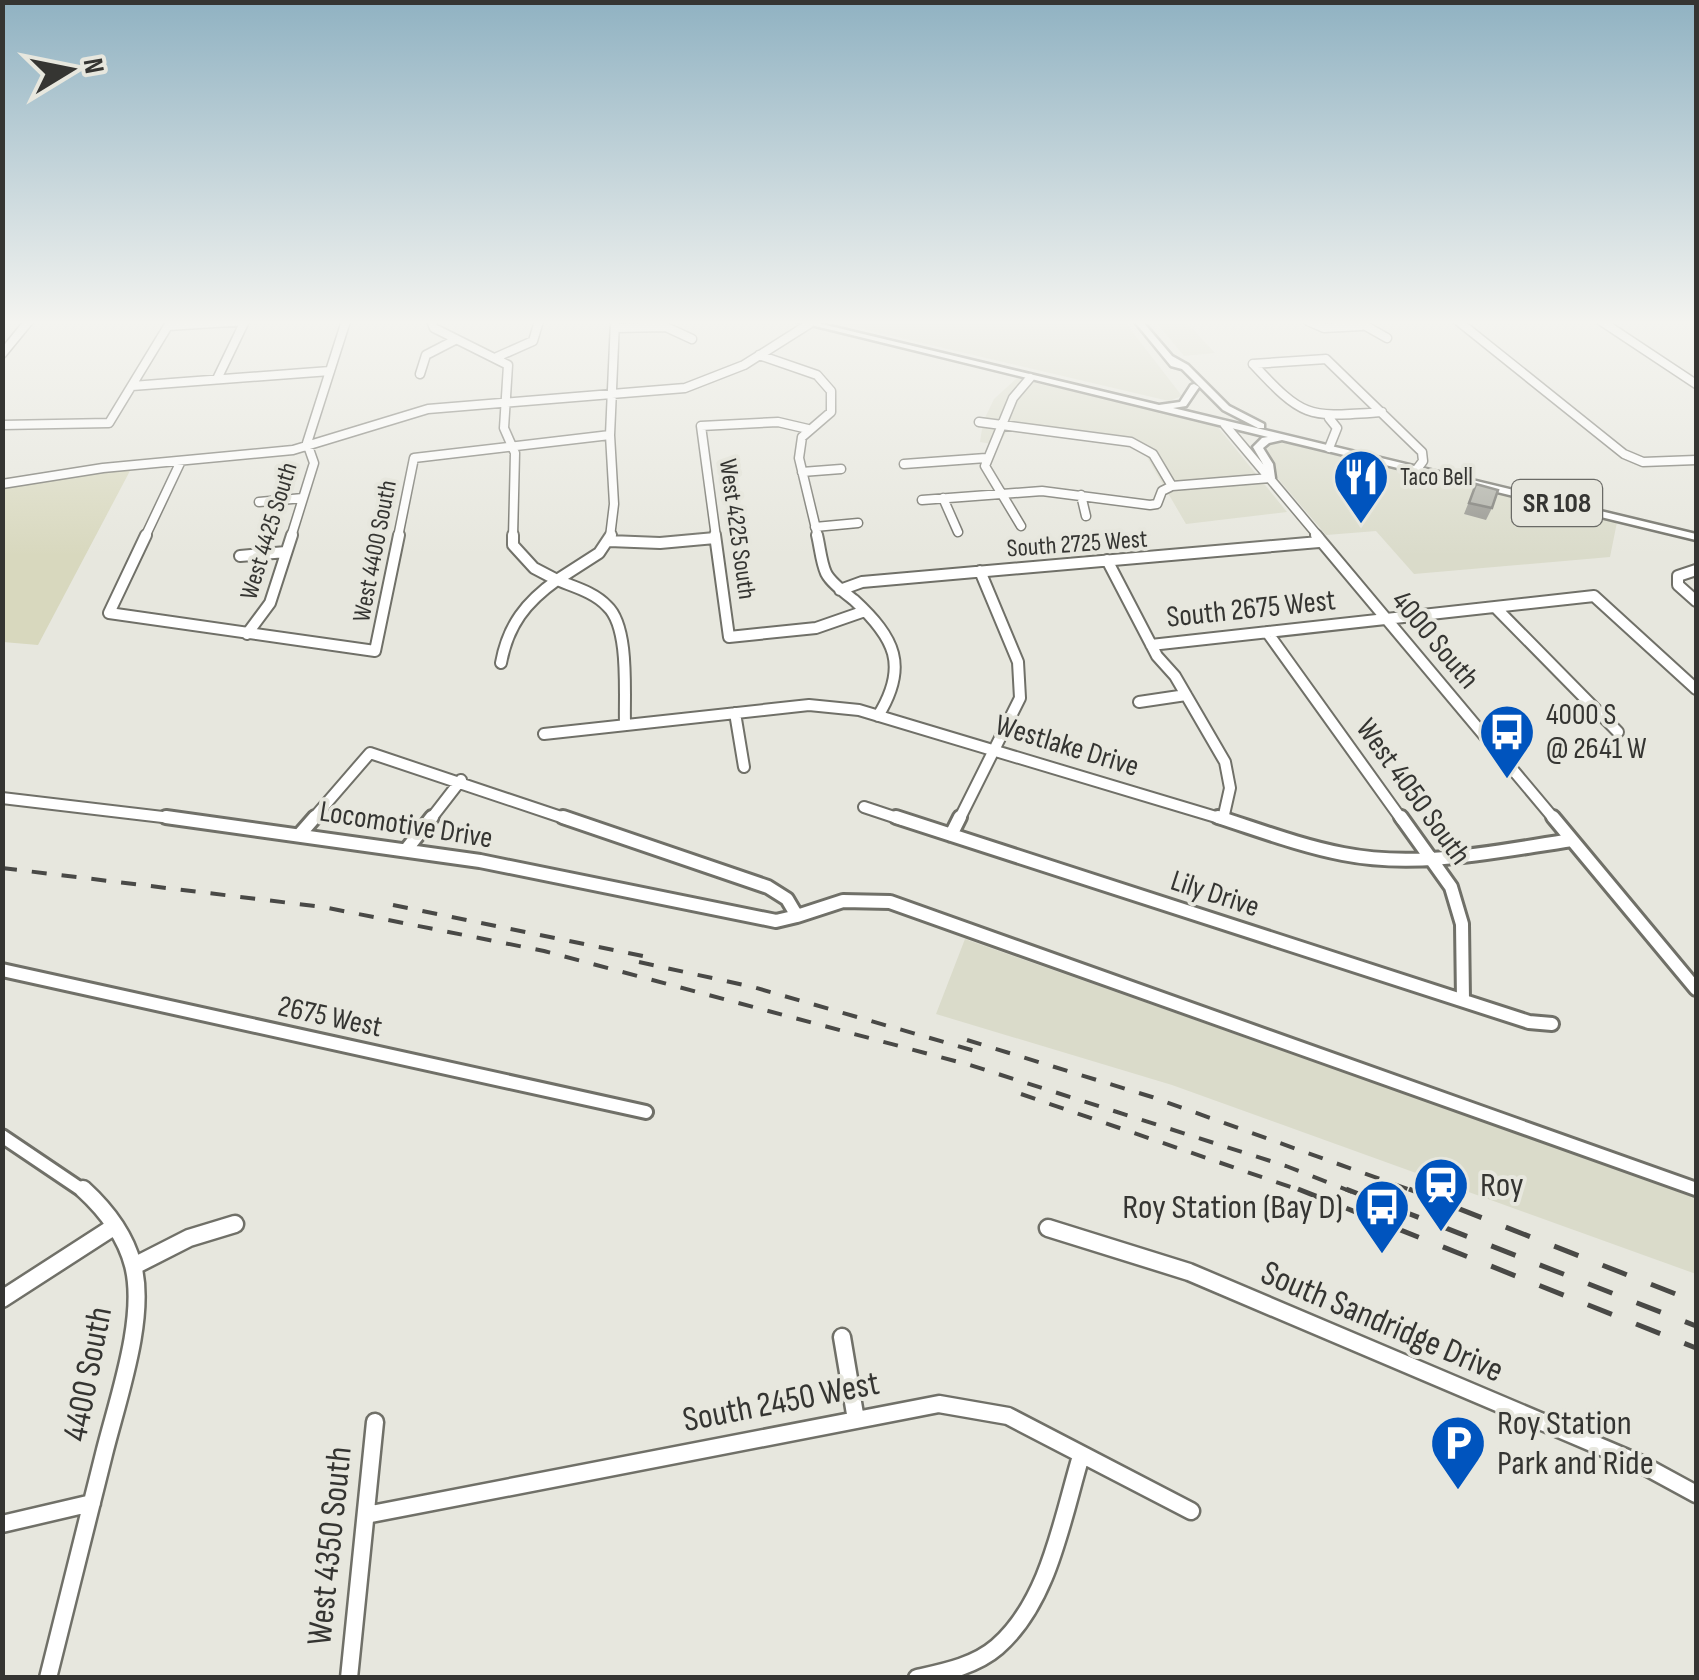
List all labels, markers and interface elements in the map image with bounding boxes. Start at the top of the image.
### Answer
north arrow [20,20,120,120]
text: N [76,56,111,76]
restaurant icon: Taco Bell [1331,447,1391,526]
street label: West 4225 South [712,457,762,601]
street label: West 4425 South [233,459,305,603]
place label: Taco Bell [1400,462,1473,493]
street label: West 4400 South [346,478,404,624]
road number: SR 108 [1512,480,1602,526]
street label: South 2725 West [1006,524,1148,564]
street label: South 2675 West [1165,582,1337,636]
street label: 4000 South [1384,584,1486,696]
place label: 4000 S @ 2641 W [1546,697,1647,767]
bus stop icon: 4000 S @ 2641 W [1477,702,1537,781]
street label: Westlake Drive [991,707,1143,785]
street label: West 4050 South [1348,712,1478,872]
street label: Locomotive Drive [317,794,495,856]
street label: Lily Drive [1166,863,1264,925]
street label: 2675 West [275,988,385,1046]
station icon: Roy [1411,1155,1471,1234]
place label: Roy [1480,1164,1524,1207]
bus stop icon: Roy Station (Bay D) [1352,1177,1412,1256]
place label: Roy Station (Bay D) [1122,1186,1343,1229]
street label: South Sandridge Drive [1254,1252,1510,1392]
street label: 4400 South [54,1303,122,1445]
street label: South 2450 West [679,1362,883,1442]
place label: Roy Station Park and Ride [1497,1402,1654,1485]
parking icon: Roy Station Park and Ride [1428,1413,1488,1492]
street label: West 4350 South [298,1445,362,1647]

